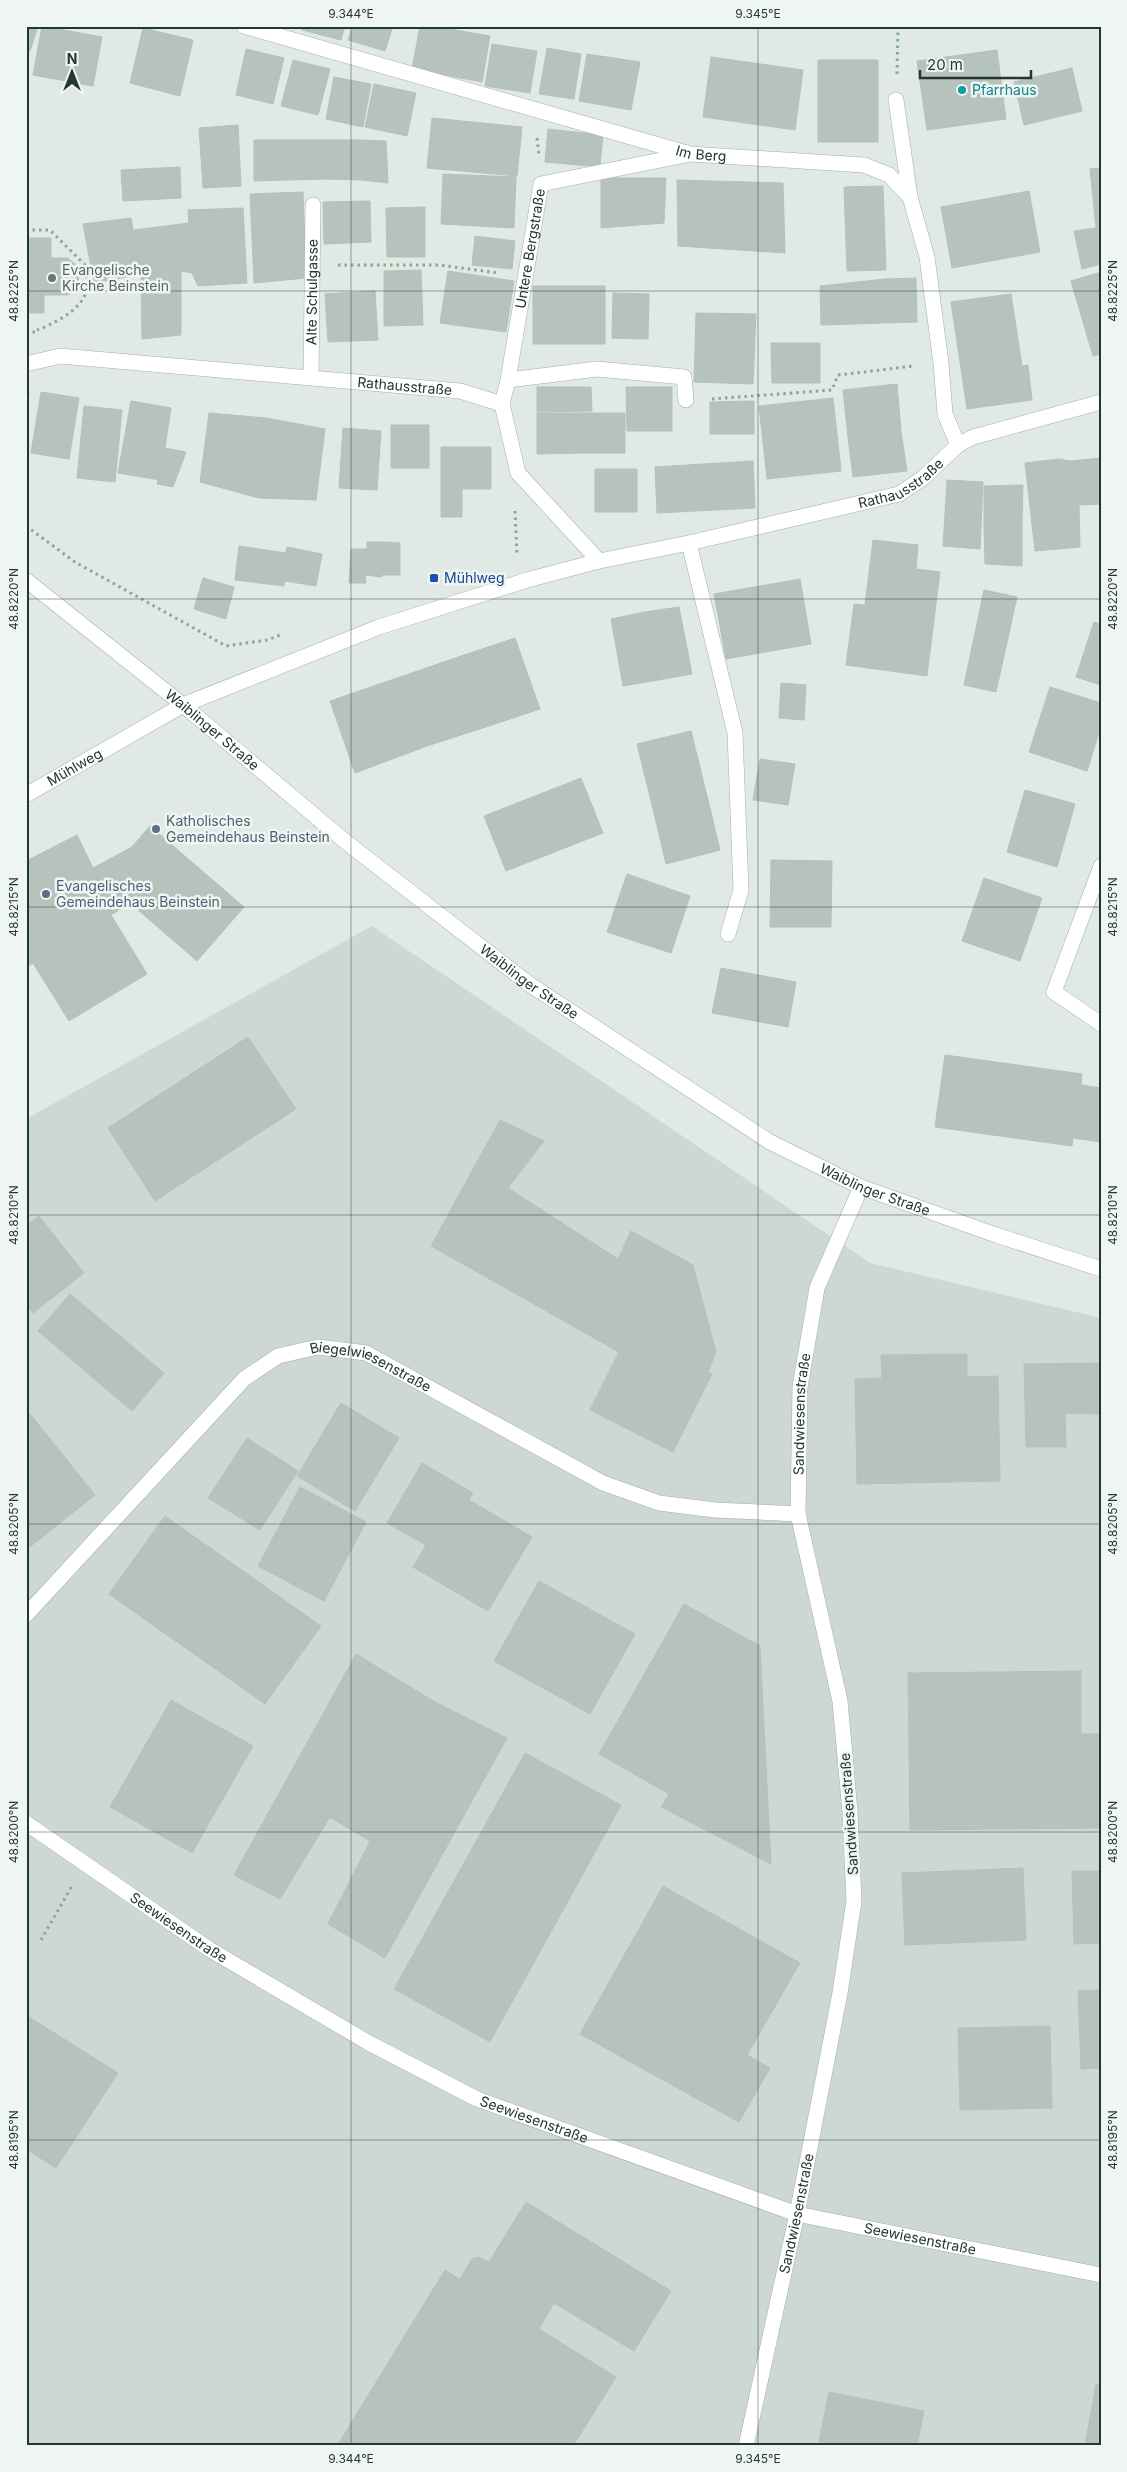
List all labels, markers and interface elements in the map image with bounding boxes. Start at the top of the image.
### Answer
text: 9.344°E [328,6,374,21]
text: 9.345°E [735,6,781,21]
north arrow [48,48,98,98]
scale bar [920,48,1031,80]
text: N [67,50,77,67]
text: 20 m [927,55,963,74]
place label: Pfarrhaus [972,81,1037,98]
marker: Pfarrhaus [956,84,968,96]
street label: Im Berg [674,141,727,164]
street label: Untere Bergstraße [511,187,548,310]
street label: Alte Schulgasse [302,239,321,345]
text: 48.8225°N [6,260,21,322]
text: 48.8225°N [1105,260,1120,322]
place label: Evangelische Kirche Beinstein [62,261,169,294]
marker: Evangelische Kirche Beinstein [46,272,58,284]
street label: Rathausstraße [357,373,453,398]
street label: Rathausstraße [856,455,946,511]
text: 48.8220°N [6,568,21,630]
text: 48.8220°N [1105,568,1120,630]
place label: Mühlweg [444,569,505,586]
marker: Mühlweg [428,572,440,584]
street label: Waiblinger Straße [162,685,263,774]
street label: Mühlweg [44,744,105,789]
place label: Katholisches Gemeindehaus Beinstein [166,812,330,845]
marker: Katholisches Gemeindehaus Beinstein [150,823,162,835]
text: 48.8215°N [6,877,21,937]
place label: Evangelisches Gemeindehaus Beinstein [56,877,220,910]
text: 48.8215°N [1105,877,1120,937]
marker: Evangelisches Gemeindehaus Beinstein [40,888,52,900]
street label: Waiblinger Straße [477,940,582,1022]
street label: Waiblinger Straße [817,1159,933,1219]
text: 48.8210°N [6,1185,21,1245]
text: 48.8210°N [1105,1185,1120,1245]
street label: Biegelwiesenstraße [308,1338,434,1395]
street label: Sandwiesenstraße [790,1352,814,1475]
text: 48.8205°N [6,1493,21,1555]
text: 48.8205°N [1105,1493,1120,1555]
street label: Sandwiesenstraße [836,1752,861,1876]
text: 48.8200°N [6,1801,21,1863]
text: 48.8200°N [1105,1801,1120,1863]
street label: Seewiesenstraße [127,1888,231,1966]
street label: Seewiesenstraße [478,2092,591,2146]
text: 48.8195°N [6,2110,21,2170]
text: 48.8195°N [1105,2110,1120,2170]
street label: Sandwiesenstraße [775,2152,817,2275]
street label: Seewiesenstraße [863,2219,978,2258]
text: 9.344°E [328,2451,374,2466]
text: 9.345°E [735,2451,781,2466]

